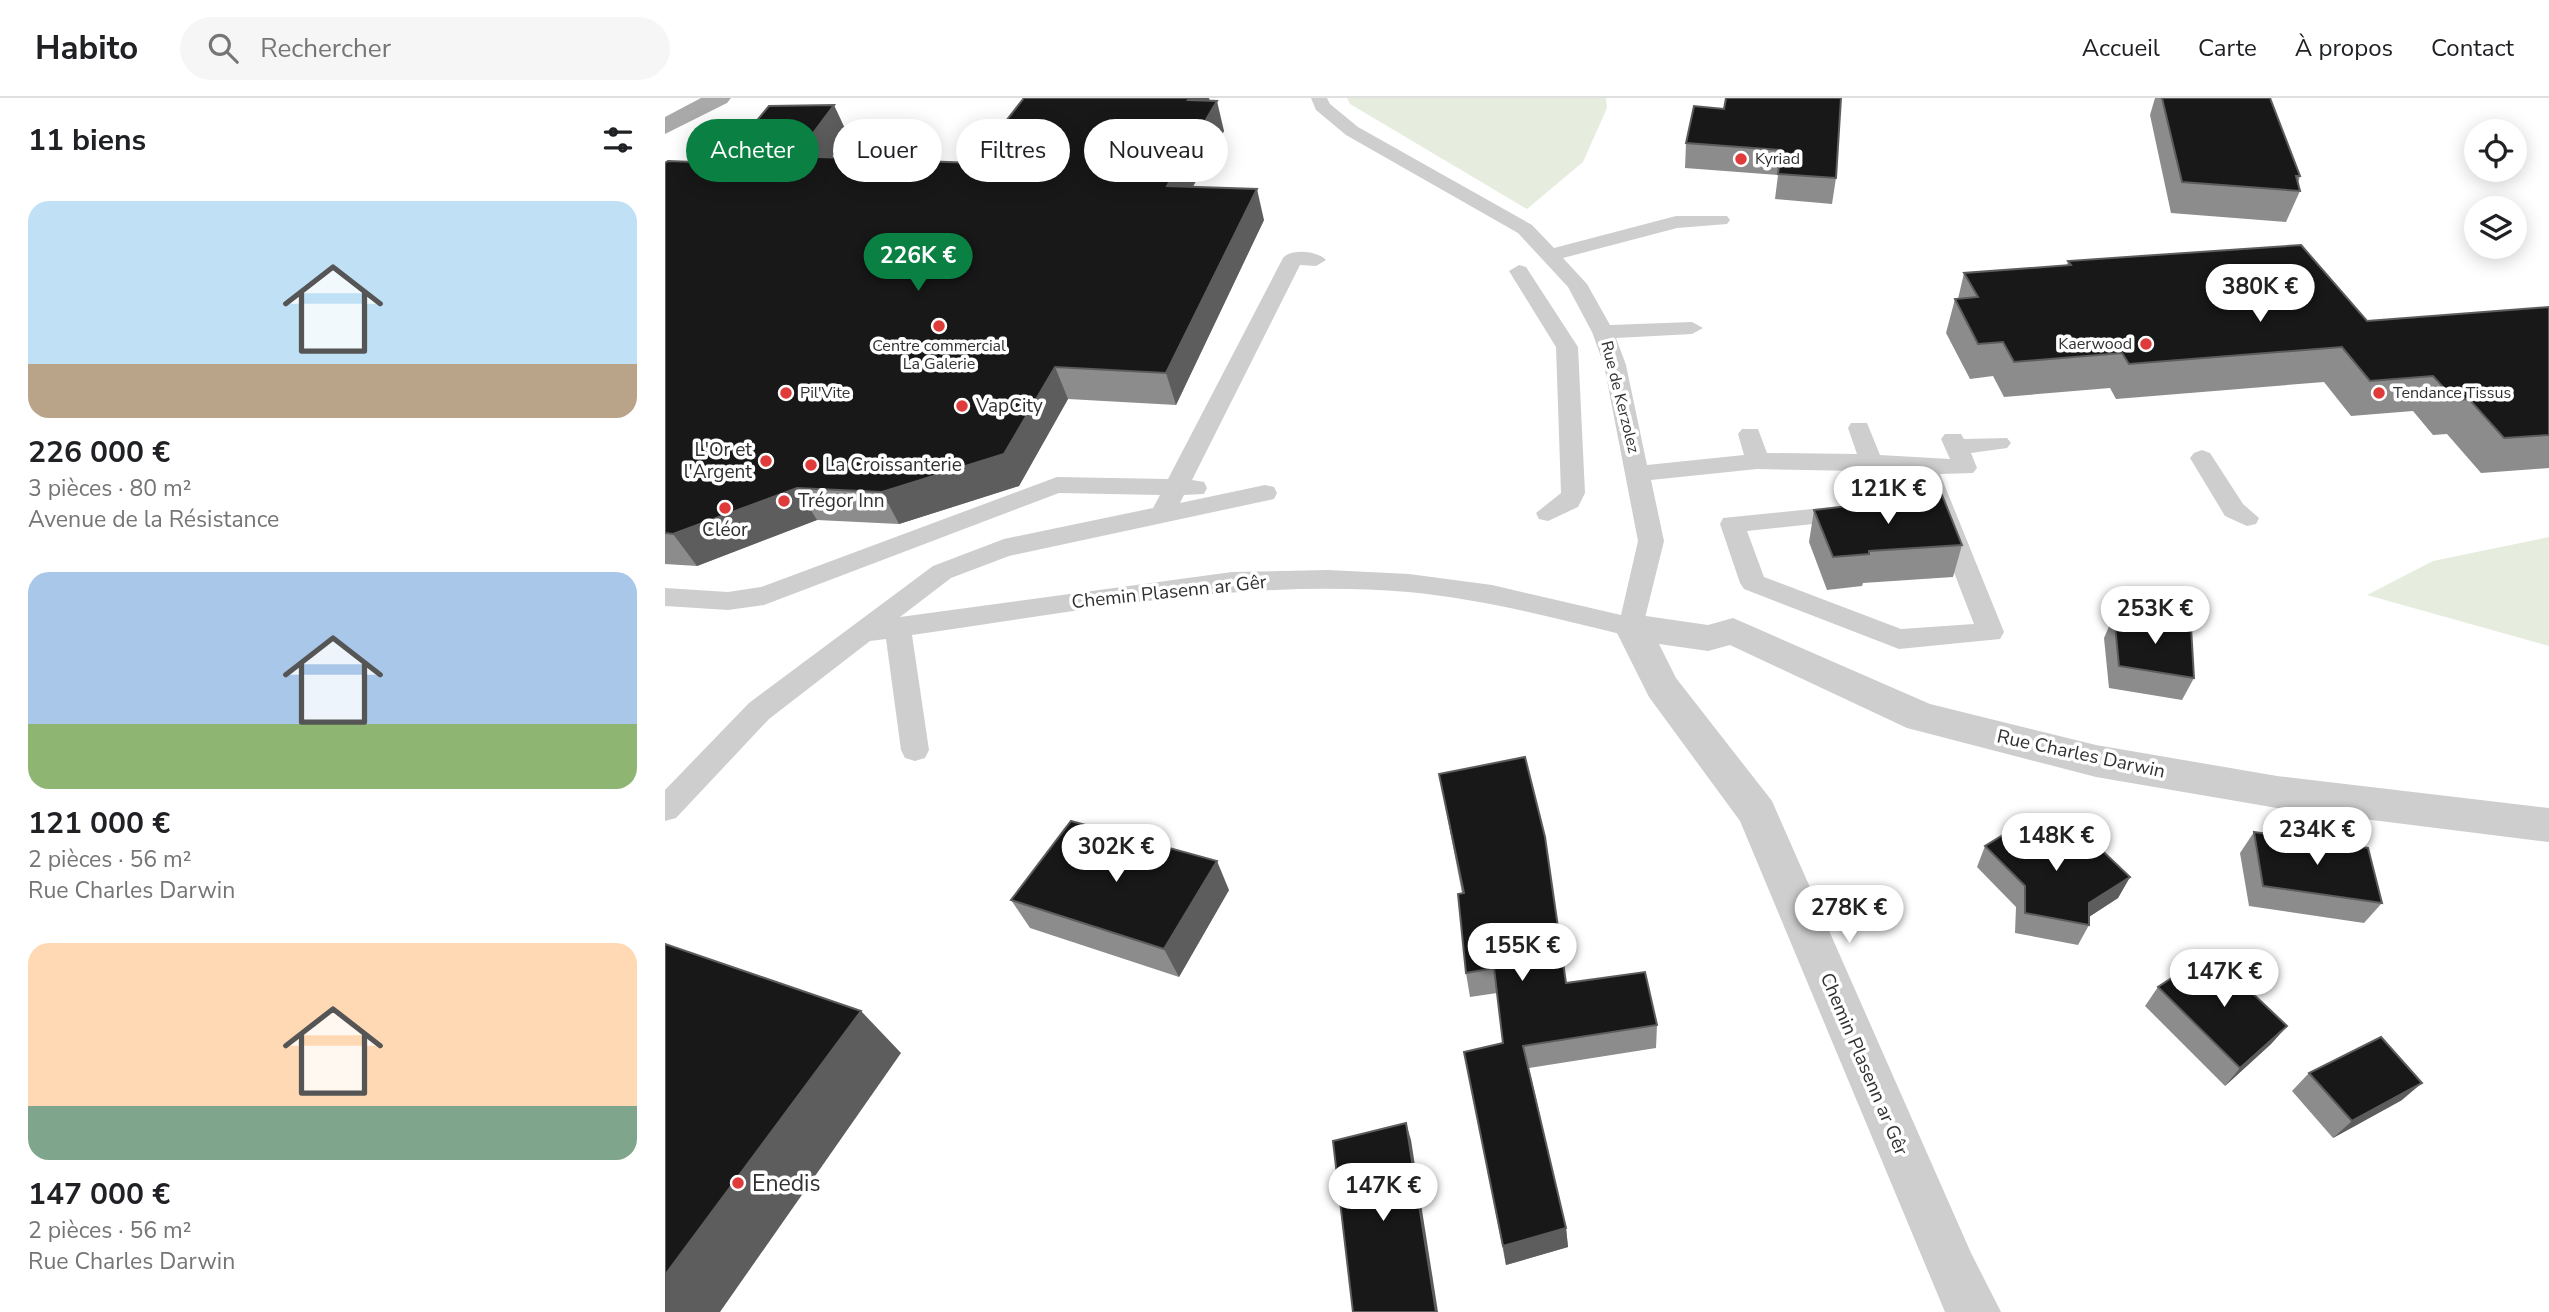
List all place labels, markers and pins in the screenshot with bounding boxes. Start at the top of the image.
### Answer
place label: Kyriad [1755,148,1800,170]
marker: Kyriad [1733,151,1749,167]
pin: 226K € [861,234,975,293]
pin: 380K € [2203,264,2317,324]
marker: Centre commercial La Galerie [931,318,947,334]
place label: Kaerwood [2058,333,2132,355]
place label: Centre commercial La Galerie [872,335,1006,375]
marker: Kaerwood [2138,336,2154,352]
place label: Pil'Vite [800,382,850,404]
place label: Tendance Tissus [2393,382,2511,404]
marker: Pil'Vite [778,385,794,401]
marker: Tendance Tissus [2371,385,2387,401]
place label: VapCity [975,393,1043,419]
marker: VapCity [954,398,970,414]
place label: L'Or et l'Argent [684,437,752,485]
place label: La Croissanterie [825,452,962,478]
marker: L'Or et l'Argent [758,453,774,469]
marker: La Croissanterie [803,457,819,473]
pin: 121K € [1831,466,1945,526]
place label: Trégor Inn [798,488,885,514]
marker: Trégor Inn [776,493,792,509]
marker: Cléor [717,500,733,516]
place label: Cléor [702,517,748,543]
pin: 253K € [2098,587,2212,646]
pin: 234K € [2260,808,2374,867]
pin: 148K € [1999,814,2113,873]
pin: 302K € [1059,824,1173,884]
pin: 278K € [1792,886,1906,945]
pin: 155K € [1465,924,1579,983]
pin: 147K € [2167,950,2281,1009]
pin: 147K € [1326,1164,1440,1223]
place label: Enedis [752,1168,821,1199]
marker: Enedis [730,1175,746,1191]

